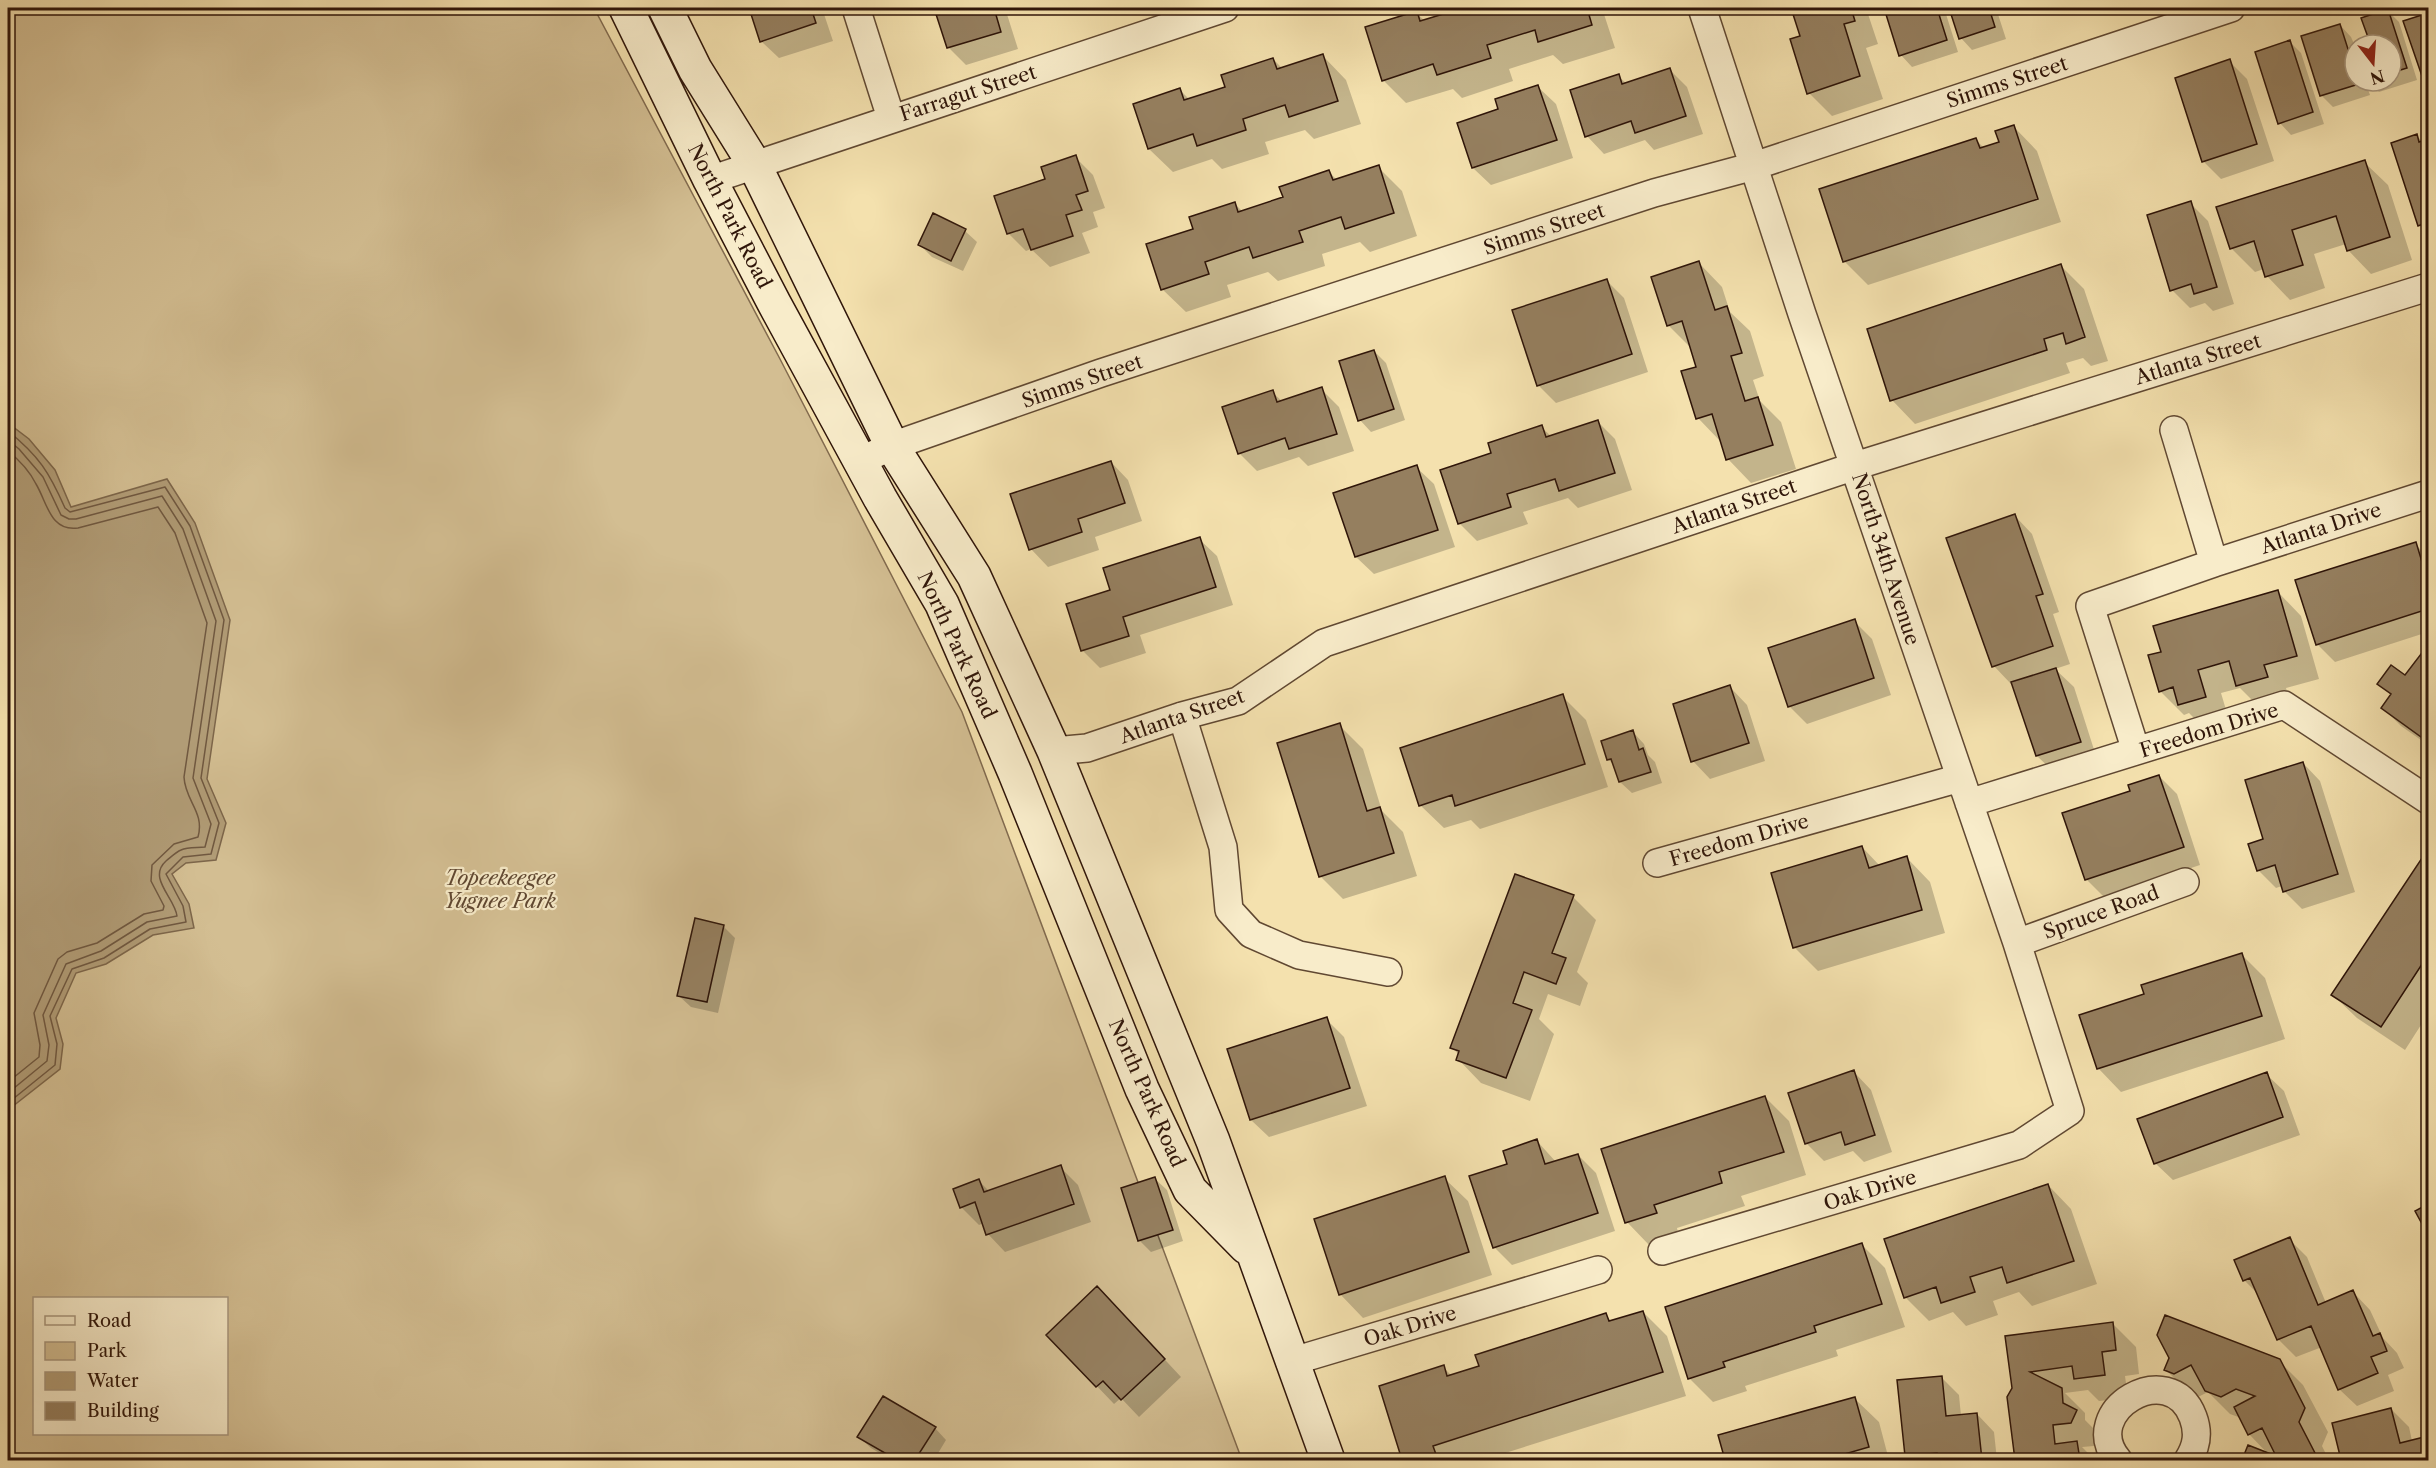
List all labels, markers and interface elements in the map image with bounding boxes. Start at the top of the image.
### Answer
north arrow [2343,33,2403,93]
street label: Simms Street [1943,51,2071,113]
street label: Farragut Street [897,60,1039,126]
text: N [2368,66,2387,89]
street label: North Park Road [683,140,777,292]
street label: Simms Street [1480,198,1608,260]
street label: Atlanta Street [2131,329,2264,390]
street label: Simms Street [1019,349,1145,413]
street label: North 34th Avenue [1847,470,1925,648]
street label: Atlanta Street [1668,473,1799,539]
street label: Atlanta Drive [2257,497,2384,559]
street label: North Park Road [912,568,1002,722]
street label: Atlanta Street [1116,683,1247,749]
street label: Freedom Drive [2137,697,2281,763]
street label: Freedom Drive [1667,809,1811,871]
park label: Topeekeegee Yugnee Park [444,866,556,913]
street label: Spruce Road [2040,880,2162,944]
street label: North Park Road [1104,1015,1190,1171]
street label: Oak Drive [1821,1165,1919,1215]
legend [33,1297,228,1435]
street label: Oak Drive [1361,1301,1459,1351]
text: Road [87,1310,132,1332]
text: Park [87,1340,128,1362]
text: Water [86,1370,139,1392]
text: Building [87,1400,159,1422]

